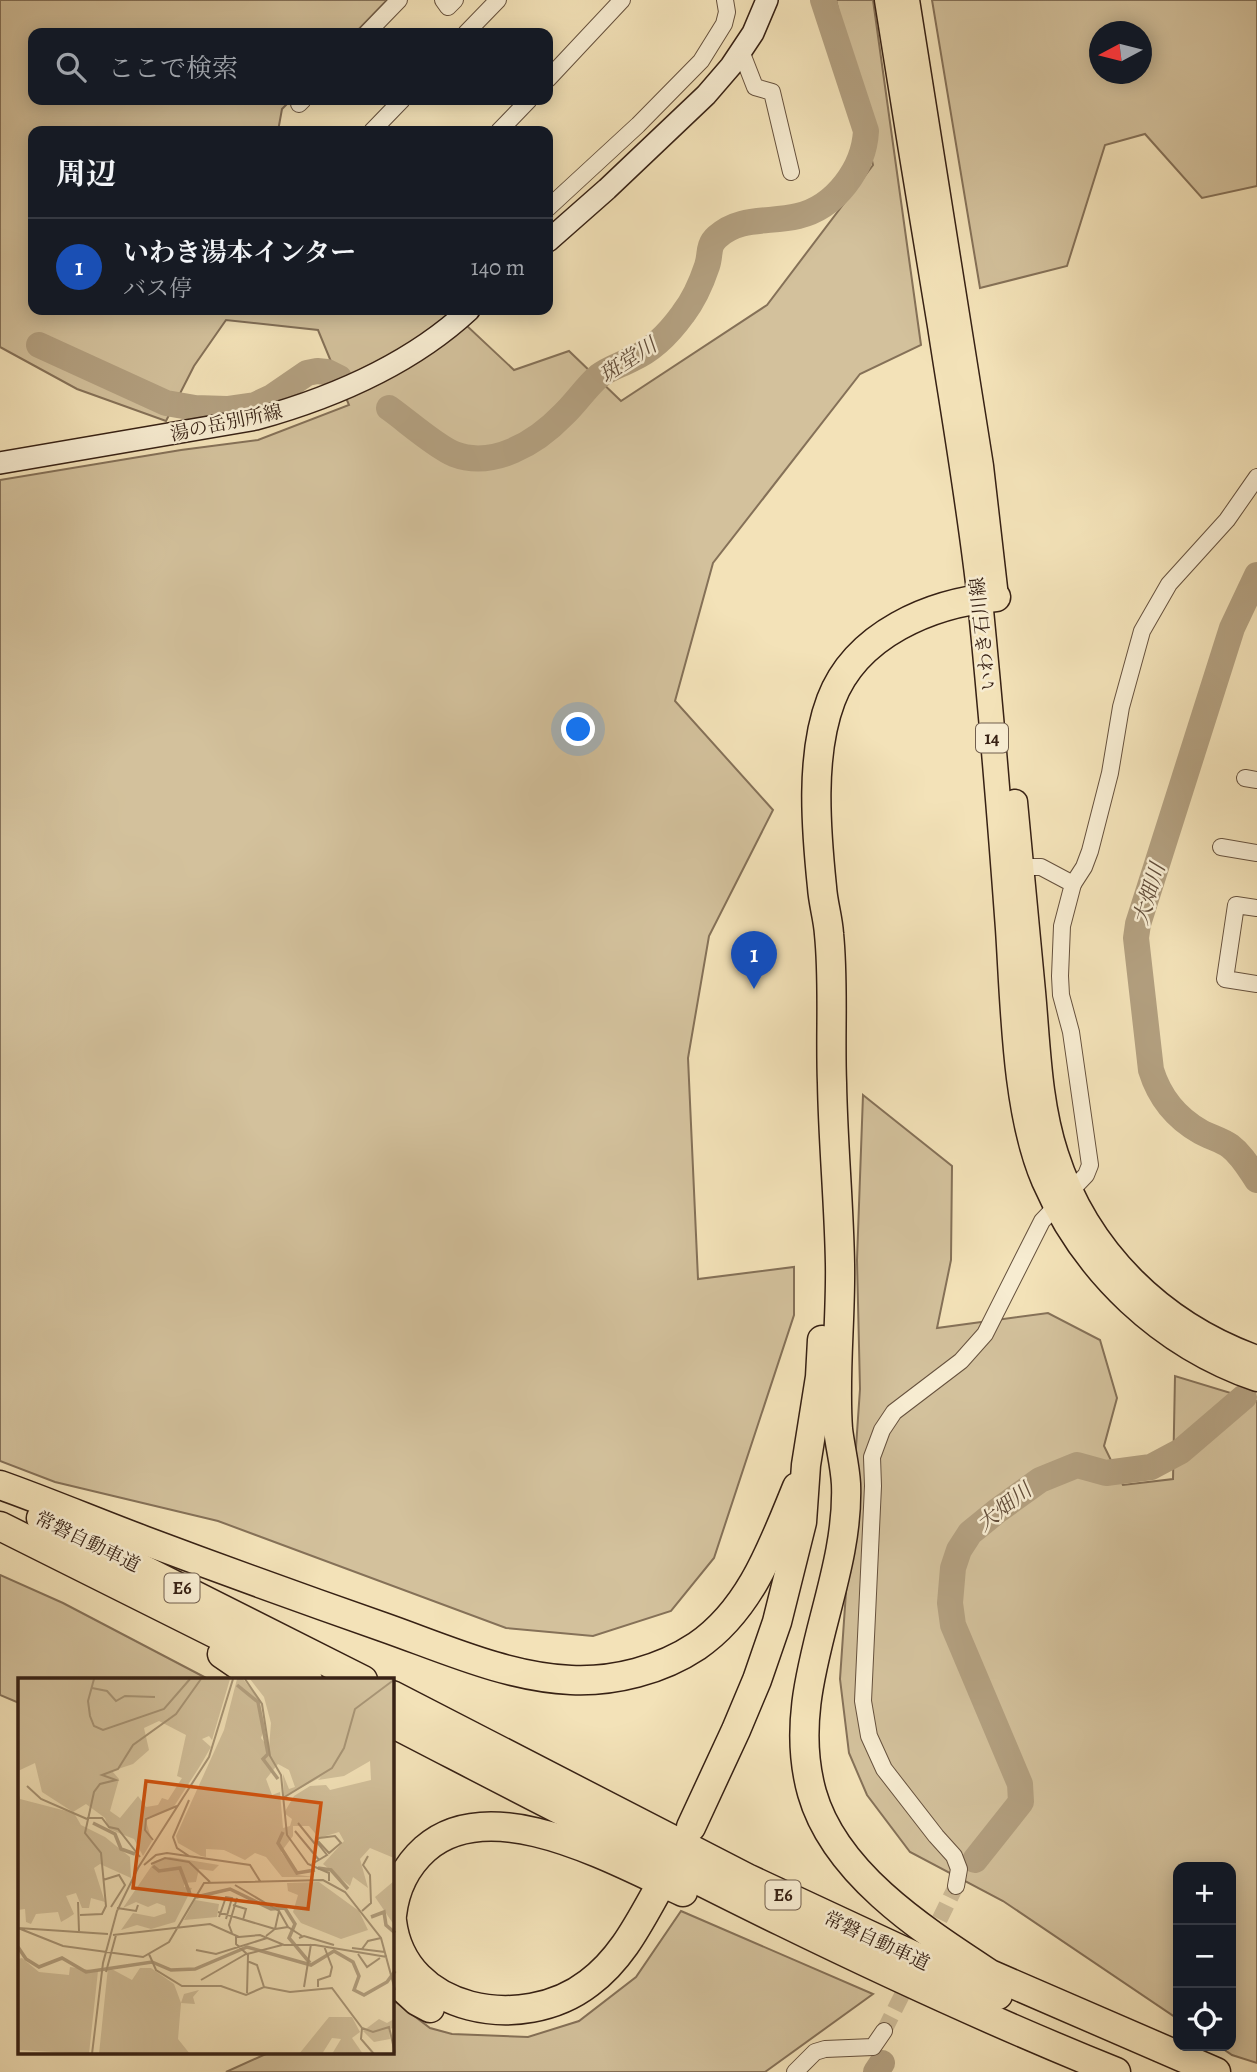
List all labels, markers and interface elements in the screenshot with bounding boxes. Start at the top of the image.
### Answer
north arrow [1089,21,1152,84]
search box [28,28,553,105]
icon: search [52,48,90,86]
text: ここで検索 [108,51,238,86]
text: 周辺 [56,154,116,194]
text: いわき湯本インター [123,235,356,270]
text: 1 [75,252,83,283]
text: 140 m [471,252,525,283]
text: バス停 [123,273,192,304]
water label: 斑堂川 [594,330,664,389]
street label: 湯の岳別所線 [168,398,285,448]
street label: いわき石川線 [964,576,1002,692]
your location [561,712,595,746]
road number: 14 [976,724,1008,752]
water label: 大畑川 [1126,858,1172,928]
pin: 1 [731,931,777,989]
water label: 大畑川 [971,1475,1039,1537]
street label: 常磐自動車道 [31,1505,144,1579]
road number: E6 [164,1574,200,1602]
inset map [18,1678,394,2054]
map controls [1173,1862,1236,2051]
button: + [1173,1862,1236,1925]
road number: E6 [766,1881,800,1910]
street label: 常磐自動車道 [819,1905,934,1977]
button: − [1173,1925,1236,1988]
button: locate [1173,1988,1236,2051]

